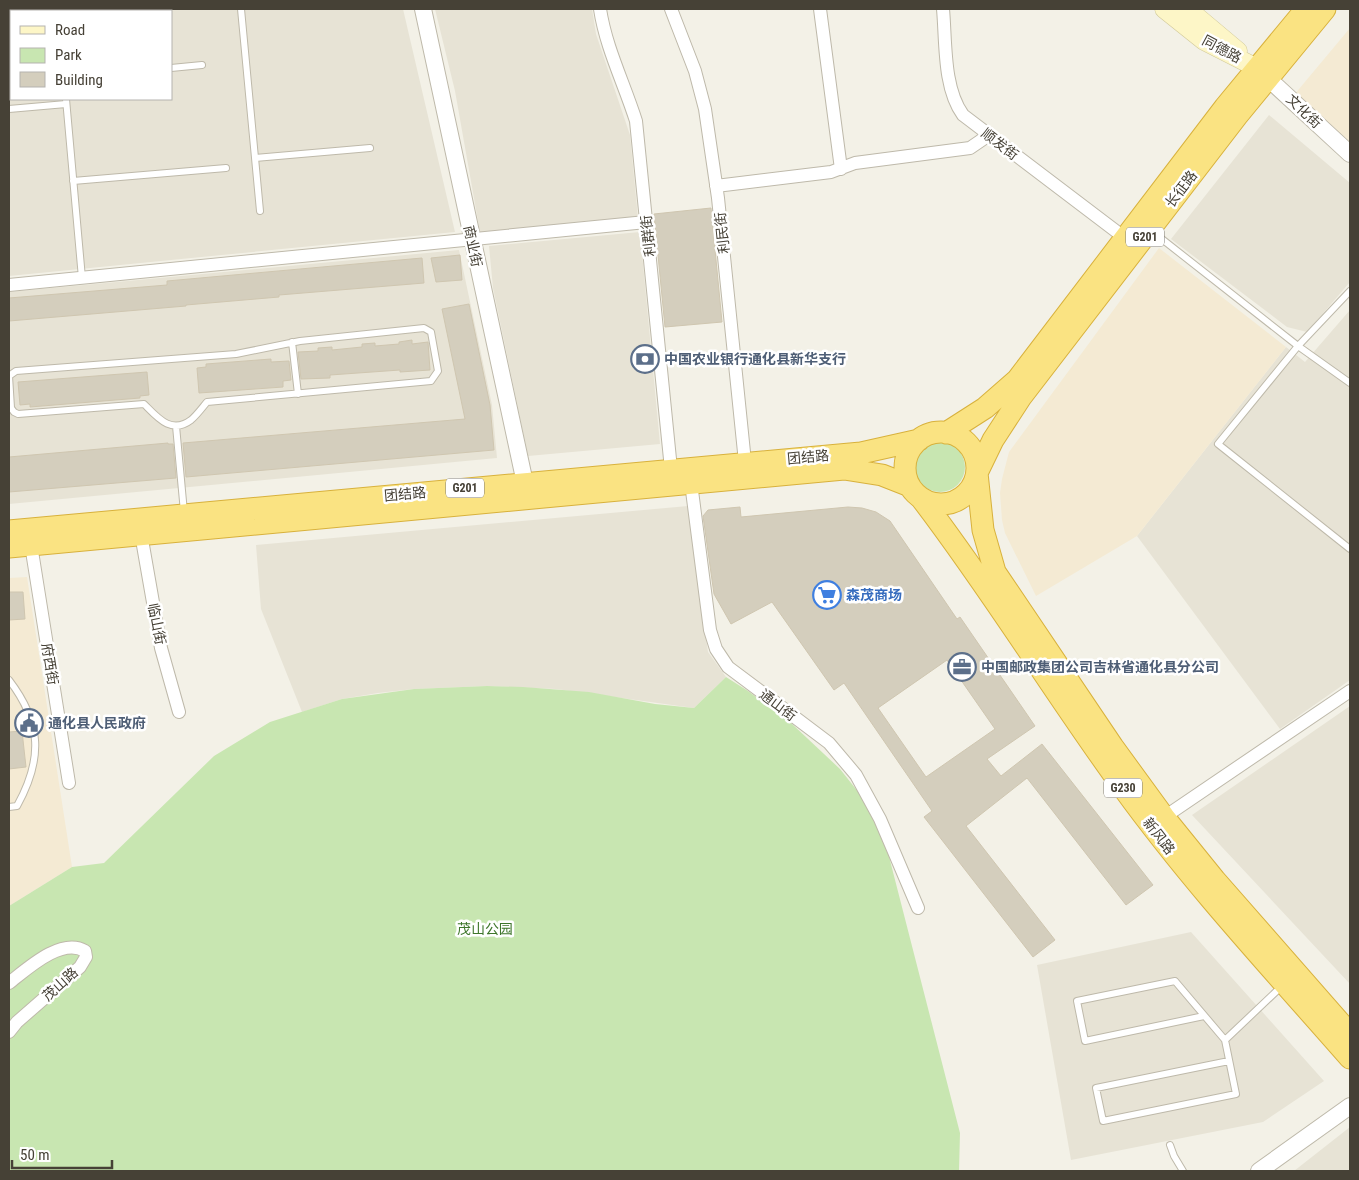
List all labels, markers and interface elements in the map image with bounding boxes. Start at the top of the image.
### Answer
legend [10,10,172,100]
text: Road [55,21,85,39]
street label: 同德路 [1200,32,1244,66]
text: Park [55,46,82,64]
text: Building [55,71,103,89]
street label: 文化街 [1283,91,1325,131]
street label: 顺发街 [978,125,1022,163]
street label: 长征路 [1162,167,1200,211]
street label: 利民街 [712,211,732,255]
street label: 利群街 [638,214,658,258]
street label: 商业街 [461,224,485,268]
road number: G201 [1126,228,1164,246]
bank icon: 中国农业银行通化县新华支行 [630,344,660,374]
place label: 中国农业银行通化县新华支行 [664,351,846,367]
street label: 团结路 [786,447,830,467]
road number: G201 [446,478,484,498]
street label: 团结路 [383,484,427,504]
supermarket icon: 森茂商场 [812,580,842,610]
place label: 森茂商场 [846,587,902,603]
street label: 临山街 [145,602,169,646]
street label: 府西街 [39,642,61,686]
office icon: 中国邮政集团公司吉林省通化县分公司 [947,652,977,682]
place label: 中国邮政集团公司吉林省通化县分公司 [981,659,1219,675]
street label: 通山街 [756,686,800,724]
public building icon: 通化县人民政府 [14,708,44,738]
place label: 通化县人民政府 [48,715,146,731]
road number: G230 [1104,778,1142,798]
street label: 新风路 [1140,815,1178,857]
park label: 茂山公园 [457,921,513,937]
street label: 茂山路 [39,964,81,1004]
scale bar [12,1138,112,1170]
text: 50 m [20,1146,50,1164]

